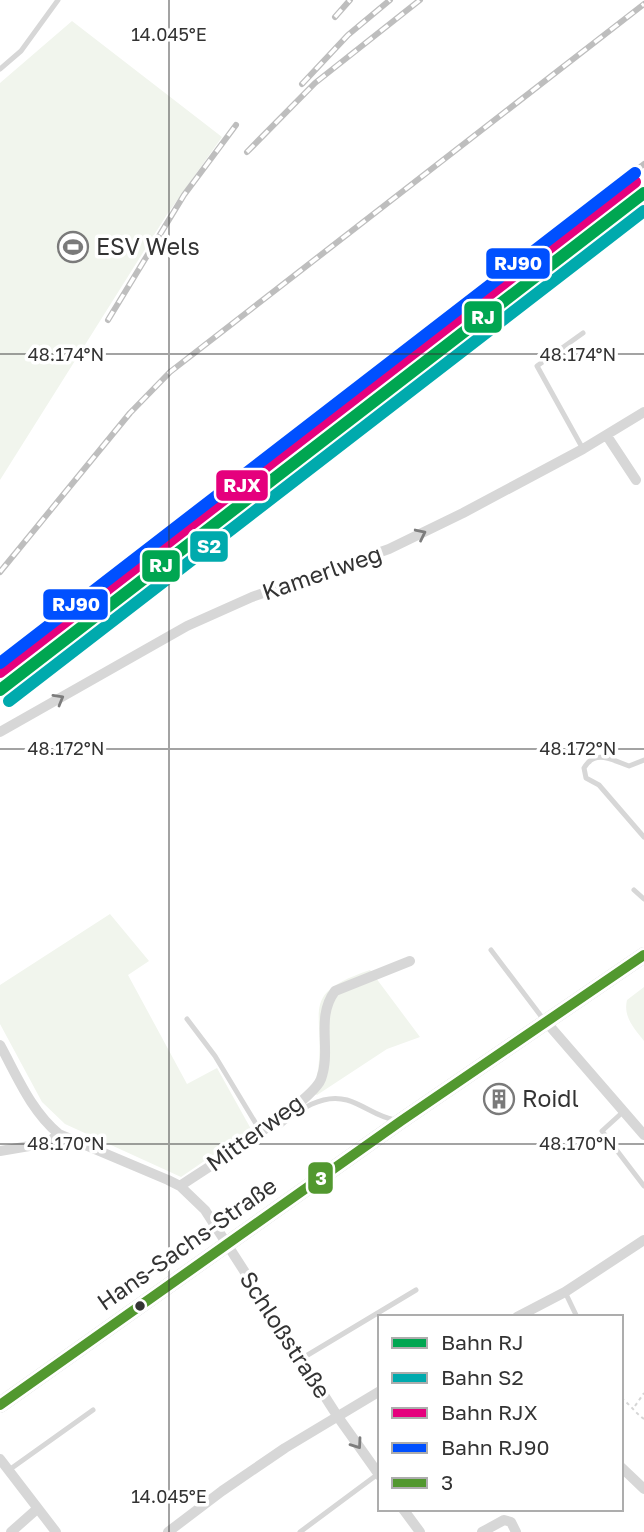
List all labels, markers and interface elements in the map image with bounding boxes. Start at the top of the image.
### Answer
text: 14.045°E [131,23,207,45]
sports icon: ESV Wels [56,230,90,264]
place label: ESV Wels [96,232,200,260]
line badge: RJ90 [485,247,551,280]
text: RJ90 [494,251,542,274]
line badge: RJ [463,300,503,334]
text: RJ [471,305,495,328]
text: 48.174°N [28,343,104,365]
text: 48.174°N [540,343,616,365]
line badge: RJX [215,469,269,502]
text: RJX [223,473,261,496]
one-way arrow [414,528,426,542]
line badge: S2 [189,530,229,563]
text: S2 [197,534,221,557]
street label: Kamerlweg [258,539,385,606]
line badge: RJ [141,549,181,583]
text: RJ [149,553,173,576]
line badge: RJ90 [42,588,109,621]
text: RJ90 [52,592,100,615]
one-way arrow [52,694,65,707]
text: 48.172°N [28,737,104,759]
text: 48.172°N [540,737,616,759]
building icon: Roidl [482,1082,516,1116]
place label: Roidl [522,1084,579,1112]
street label: Mitterweg [201,1088,308,1177]
text: 48.170°N [27,1132,105,1154]
text: 48.170°N [539,1132,617,1154]
line badge: 3 [307,1161,334,1195]
text: 3 [315,1166,327,1189]
street label: Hans-Sachs-Straße [91,1171,282,1316]
street label: Schloßstraße [234,1266,337,1403]
unlabelled marker [133,1299,147,1313]
legend [378,1315,623,1511]
text: Bahn RJ [441,1329,524,1355]
text: Bahn S2 [441,1364,524,1390]
text: Bahn RJX [441,1399,538,1425]
text: Bahn RJ90 [441,1434,549,1460]
one-way arrow [349,1436,361,1449]
text: 3 [441,1469,453,1495]
text: 14.045°E [131,1485,207,1507]

